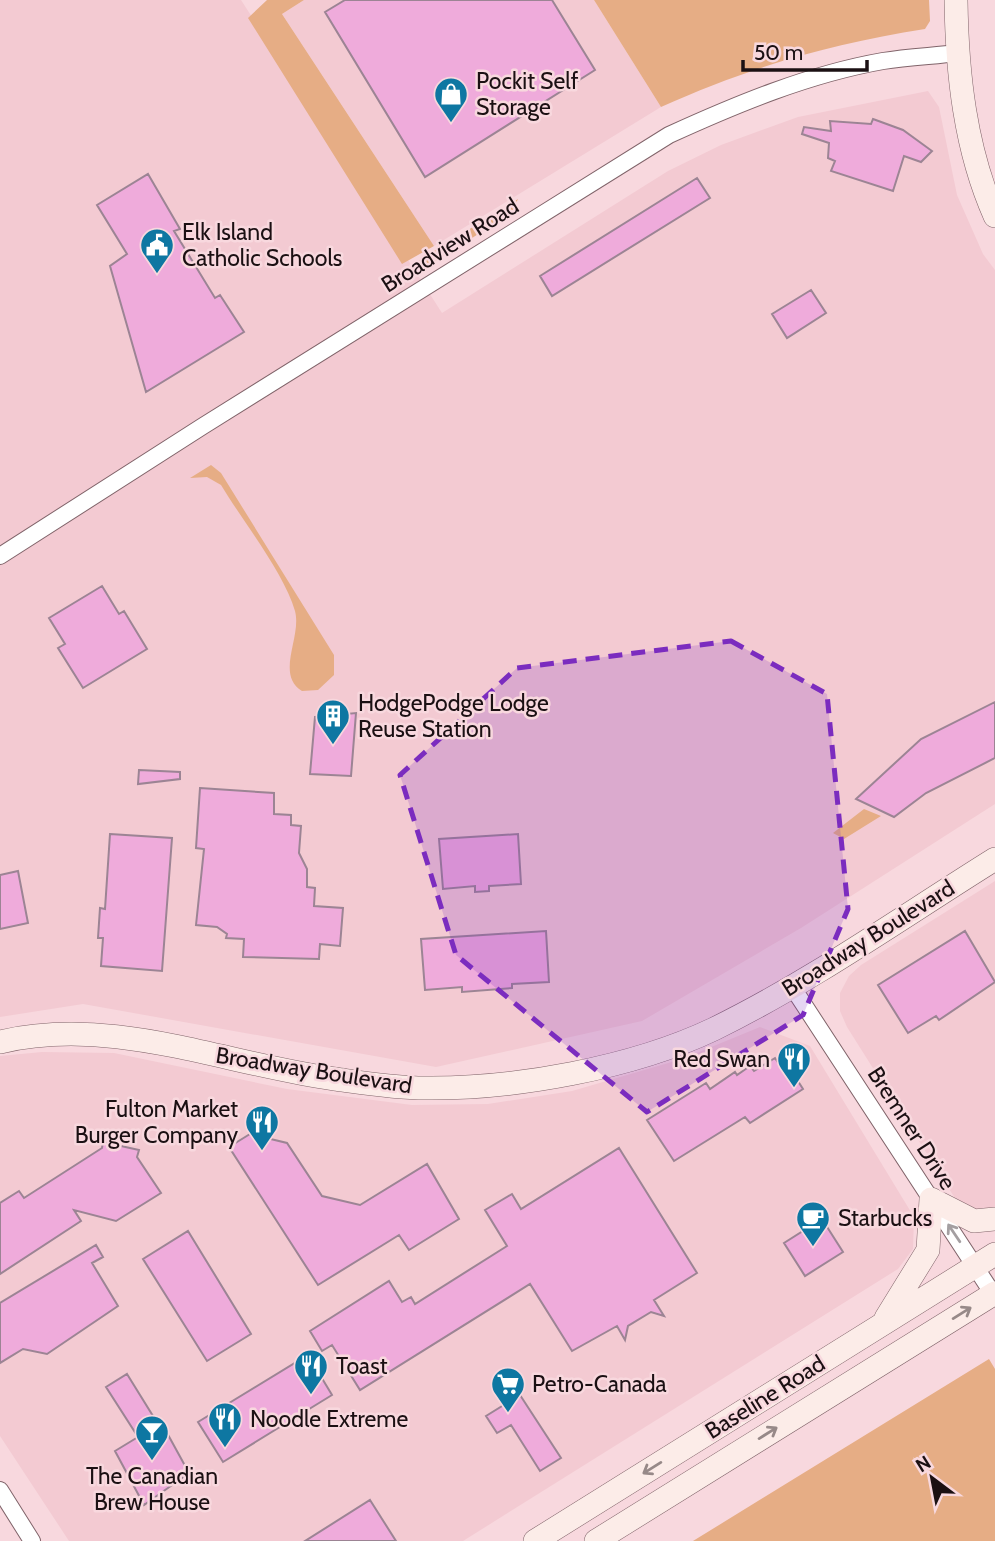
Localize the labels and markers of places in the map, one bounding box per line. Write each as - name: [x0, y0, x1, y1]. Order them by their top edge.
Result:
- place label: Pockit Self Storage: [476, 67, 579, 121]
- shop icon: Pockit Self Storage: [432, 75, 470, 124]
- place label: Elk Island Catholic Schools: [182, 218, 342, 272]
- public building icon: Elk Island Catholic Schools: [138, 226, 176, 275]
- place label: HodgePodge Lodge Reuse Station: [358, 689, 549, 743]
- building icon: HodgePodge Lodge Reuse Station: [314, 697, 352, 746]
- restaurant icon: Red Swan: [775, 1040, 813, 1089]
- place label: Red Swan: [673, 1045, 770, 1073]
- place label: Fulton Market Burger Company: [75, 1095, 238, 1149]
- restaurant icon: Fulton Market Burger Company: [243, 1103, 281, 1152]
- cafe icon: Starbucks: [794, 1199, 832, 1248]
- place label: Starbucks: [838, 1204, 932, 1232]
- restaurant icon: Toast: [292, 1347, 330, 1396]
- place label: Toast: [336, 1352, 388, 1380]
- supermarket icon: Petro-Canada: [489, 1365, 527, 1414]
- place label: Petro-Canada: [532, 1370, 667, 1398]
- restaurant icon: Noodle Extreme: [206, 1400, 244, 1449]
- place label: Noodle Extreme: [250, 1405, 409, 1433]
- bar icon: The Canadian Brew House: [133, 1413, 171, 1462]
- place label: The Canadian Brew House: [86, 1462, 218, 1516]

